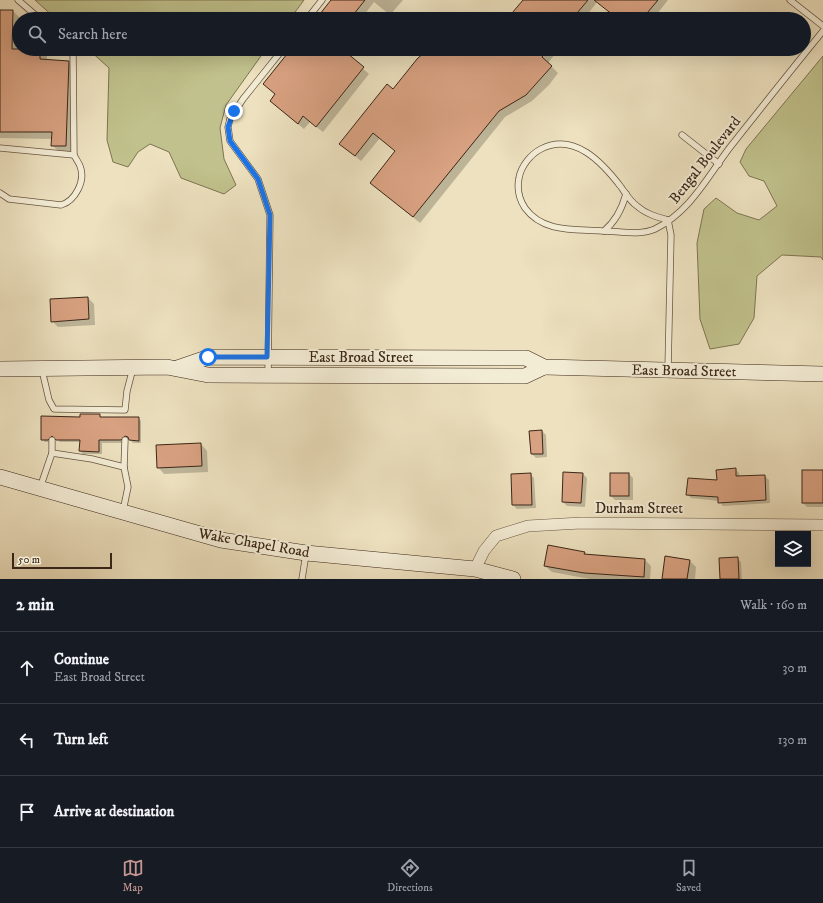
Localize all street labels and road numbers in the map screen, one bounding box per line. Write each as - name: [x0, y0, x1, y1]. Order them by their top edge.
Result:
- street label: Bengal Boulevard: [665, 112, 745, 207]
- street label: East Broad Street: [309, 348, 414, 367]
- street label: East Broad Street: [631, 361, 737, 381]
- street label: Durham Street: [595, 499, 683, 518]
- street label: Wake Chapel Road: [196, 524, 312, 562]

